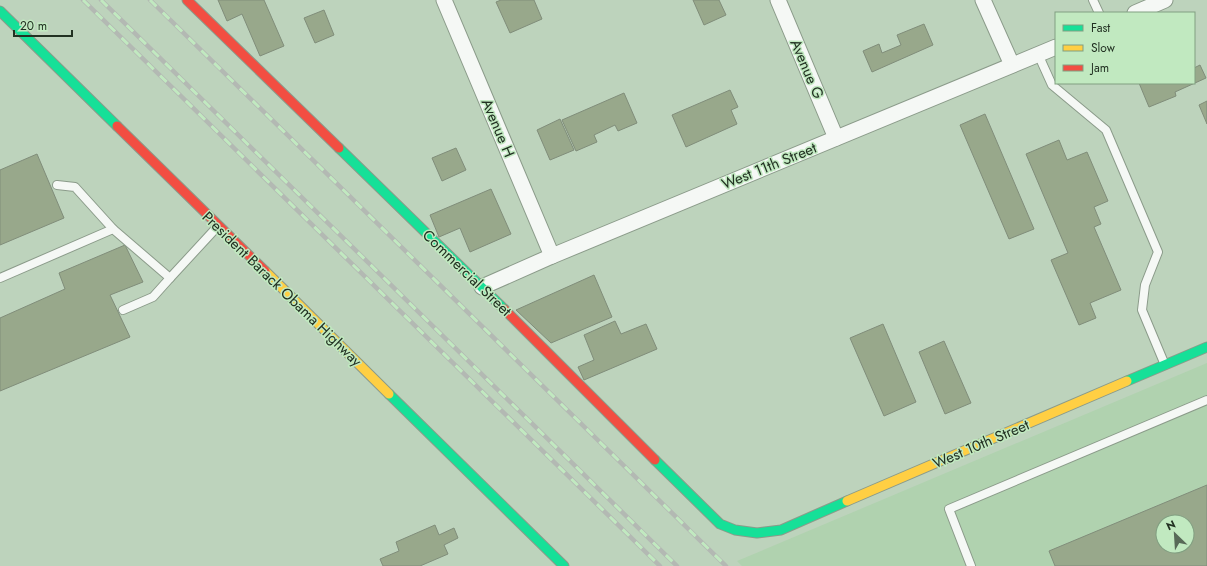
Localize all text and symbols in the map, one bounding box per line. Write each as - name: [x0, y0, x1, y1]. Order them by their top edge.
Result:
- scale bar: [14, 12, 72, 38]
- legend: [1055, 12, 1195, 84]
- text: 20 m: [20, 17, 47, 35]
- text: Fast: [1091, 19, 1110, 37]
- street label: Avenue G: [785, 36, 829, 102]
- text: Slow: [1091, 39, 1116, 57]
- text: Jam: [1089, 59, 1109, 77]
- street label: Avenue H: [476, 95, 520, 161]
- street label: West 11th Street: [718, 137, 820, 195]
- street label: President Barack Obama Highway: [197, 206, 367, 372]
- street label: Commercial Street: [417, 225, 517, 322]
- street label: West 10th Street: [929, 414, 1033, 474]
- north arrow: [1155, 514, 1195, 554]
- text: N: [1163, 516, 1178, 534]

